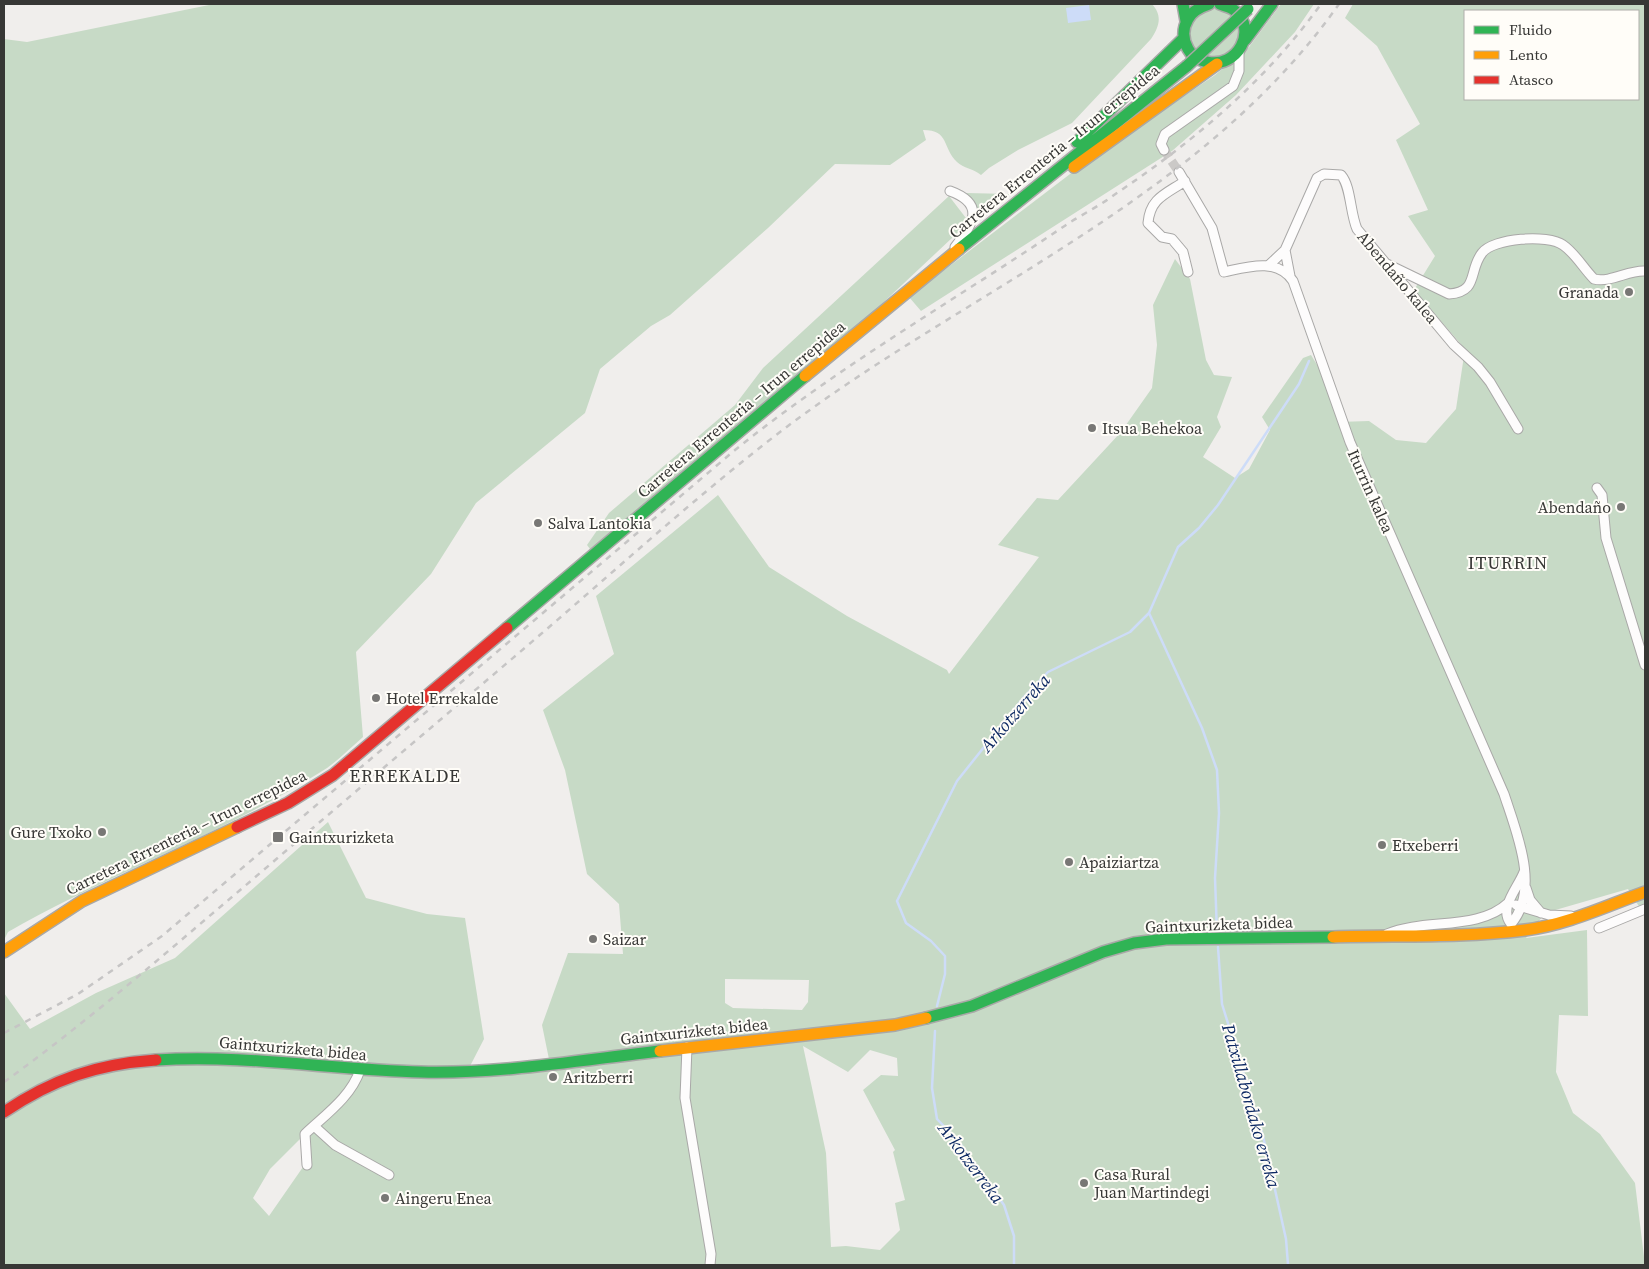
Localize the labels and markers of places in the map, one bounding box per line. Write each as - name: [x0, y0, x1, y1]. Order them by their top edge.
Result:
- place label: Granada: [1559, 281, 1620, 303]
- marker: Granada: [1623, 286, 1635, 298]
- place label: Itsua Behekoa: [1102, 417, 1203, 439]
- marker: Itsua Behekoa: [1086, 422, 1098, 434]
- place label: Abendaño: [1538, 496, 1611, 518]
- marker: Abendaño: [1615, 501, 1627, 513]
- place label: Salva Lantokia: [548, 512, 652, 534]
- marker: Salva Lantokia: [532, 517, 544, 529]
- place label: Hotel Errekalde: [386, 687, 499, 709]
- marker: Hotel Errekalde: [370, 692, 382, 704]
- place label: Gure Txoko: [10, 821, 92, 843]
- marker: Gure Txoko: [96, 826, 108, 838]
- place label: Gaintxurizketa: [289, 826, 395, 848]
- marker: Gaintxurizketa: [271, 830, 285, 844]
- place label: Etxeberri: [1392, 834, 1459, 856]
- marker: Etxeberri: [1376, 839, 1388, 851]
- place label: Apaiziartza: [1079, 851, 1160, 873]
- marker: Apaiziartza: [1063, 856, 1075, 868]
- place label: Saizar: [603, 928, 646, 950]
- marker: Saizar: [587, 933, 599, 945]
- place label: Aritzberri: [563, 1066, 634, 1088]
- marker: Aritzberri: [547, 1071, 559, 1083]
- place label: Casa Rural Juan Martindegi: [1093, 1163, 1210, 1203]
- marker: Casa Rural Juan Martindegi: [1078, 1177, 1090, 1189]
- place label: Aingeru Enea: [395, 1187, 493, 1209]
- marker: Aingeru Enea: [379, 1192, 391, 1204]

